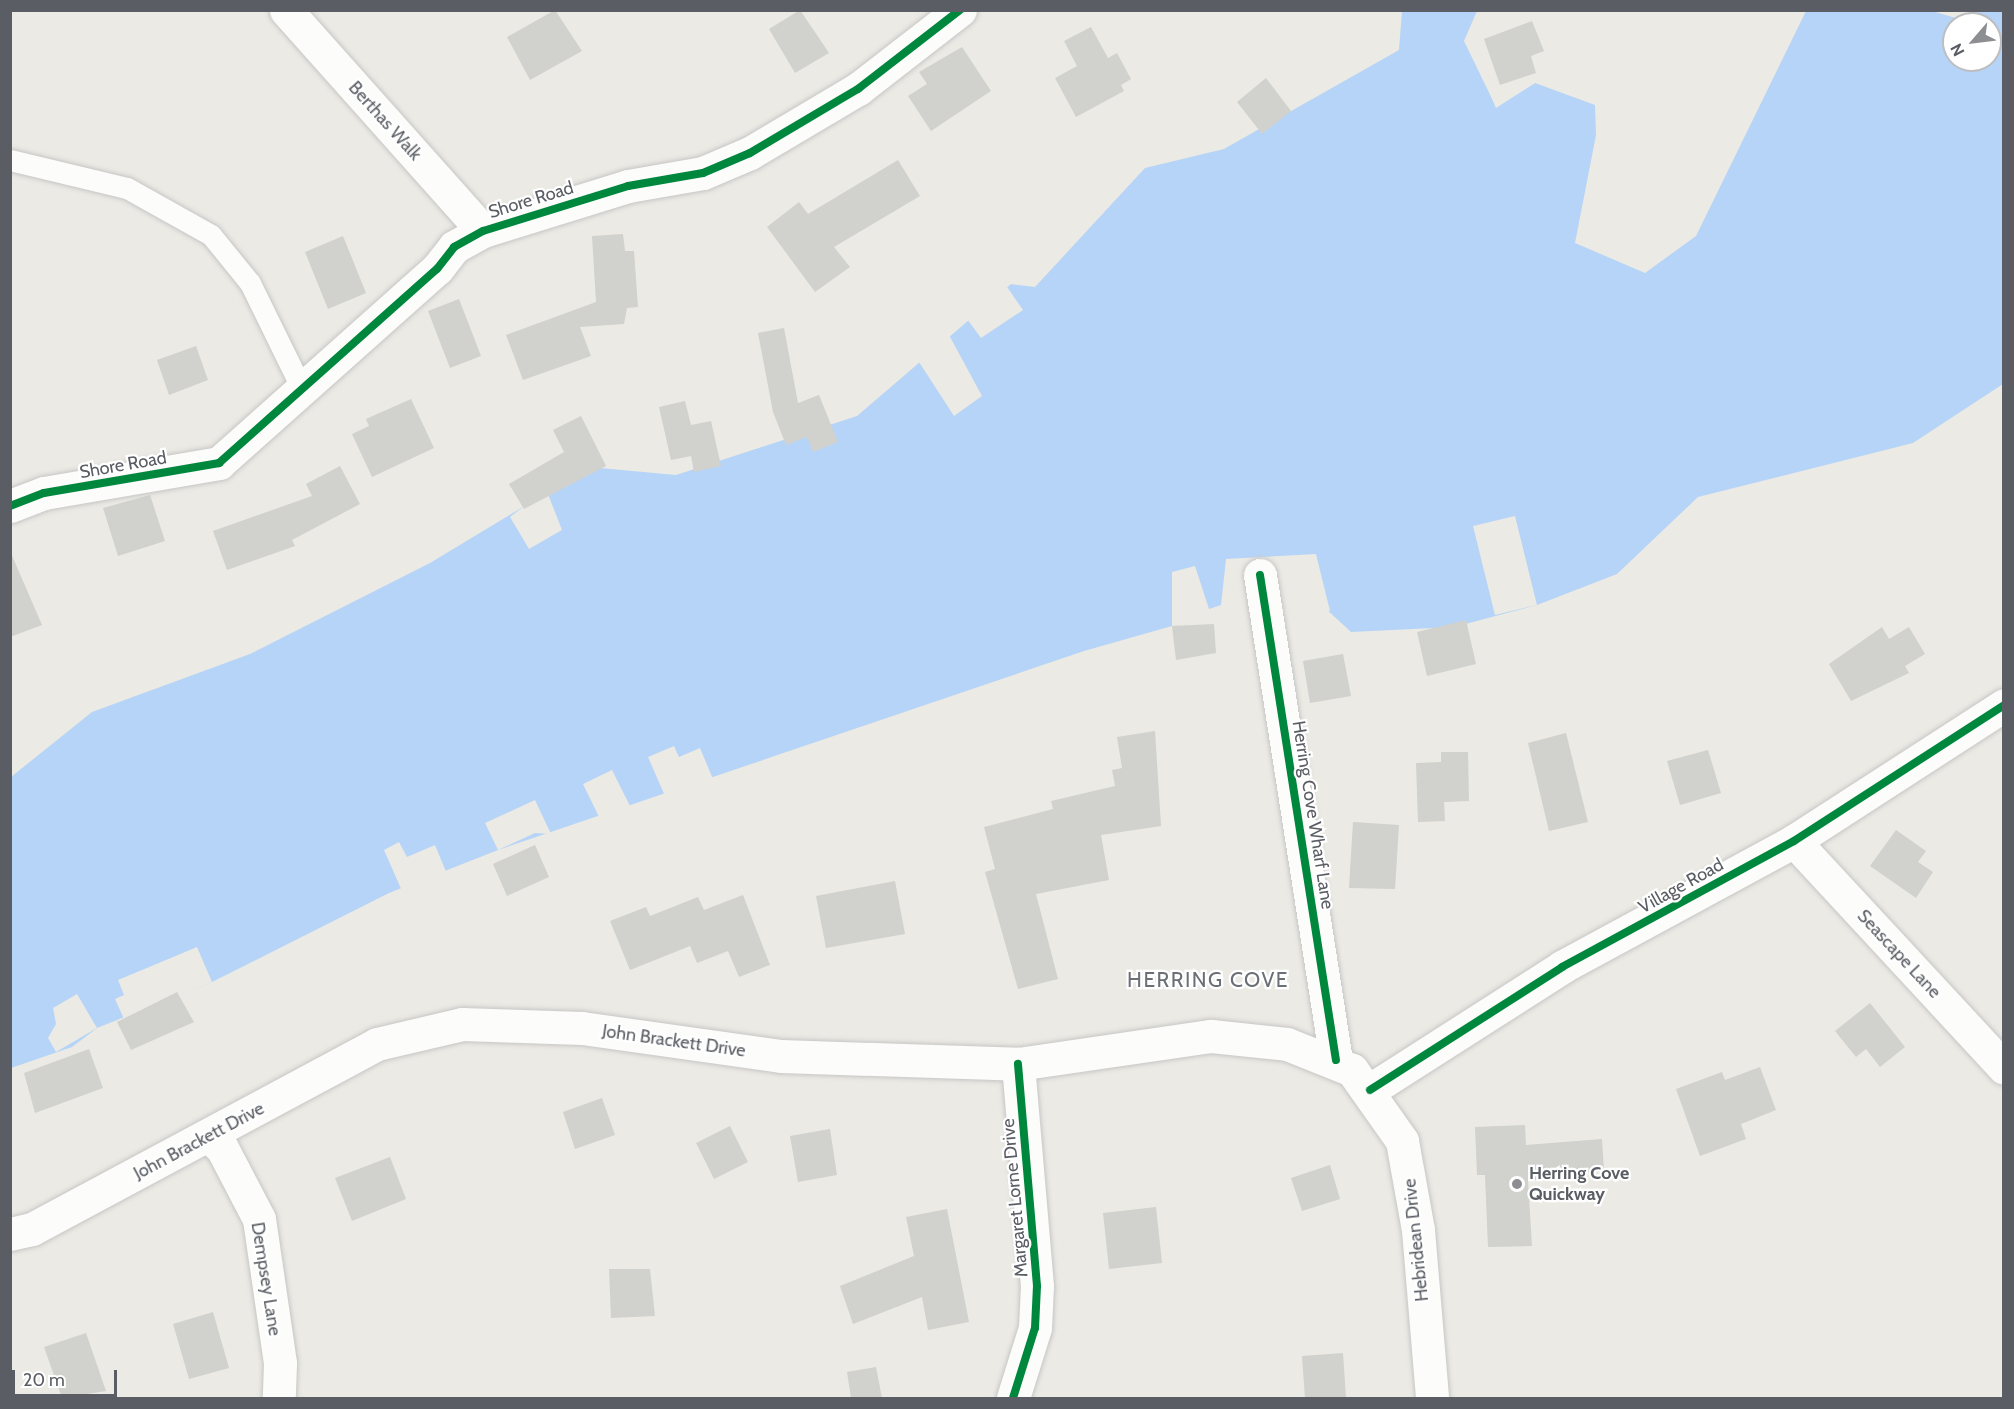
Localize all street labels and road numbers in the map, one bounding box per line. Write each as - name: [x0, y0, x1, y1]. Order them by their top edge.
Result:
- street label: Berthas Walk: [344, 77, 426, 165]
- street label: Shore Road: [486, 177, 576, 223]
- street label: Shore Road: [78, 447, 168, 483]
- street label: Herring Cove Wharf Lane: [1287, 719, 1339, 911]
- street label: Village Road: [1635, 854, 1727, 918]
- street label: Seascape Lane: [1853, 905, 1945, 1003]
- street label: John Brackett Drive: [601, 1020, 747, 1062]
- street label: John Brackett Drive: [130, 1098, 268, 1184]
- street label: Margaret Lorne Drive: [997, 1118, 1033, 1278]
- street label: Hebridean Drive: [1399, 1177, 1433, 1303]
- street label: Dempsey Lane: [246, 1221, 286, 1337]

